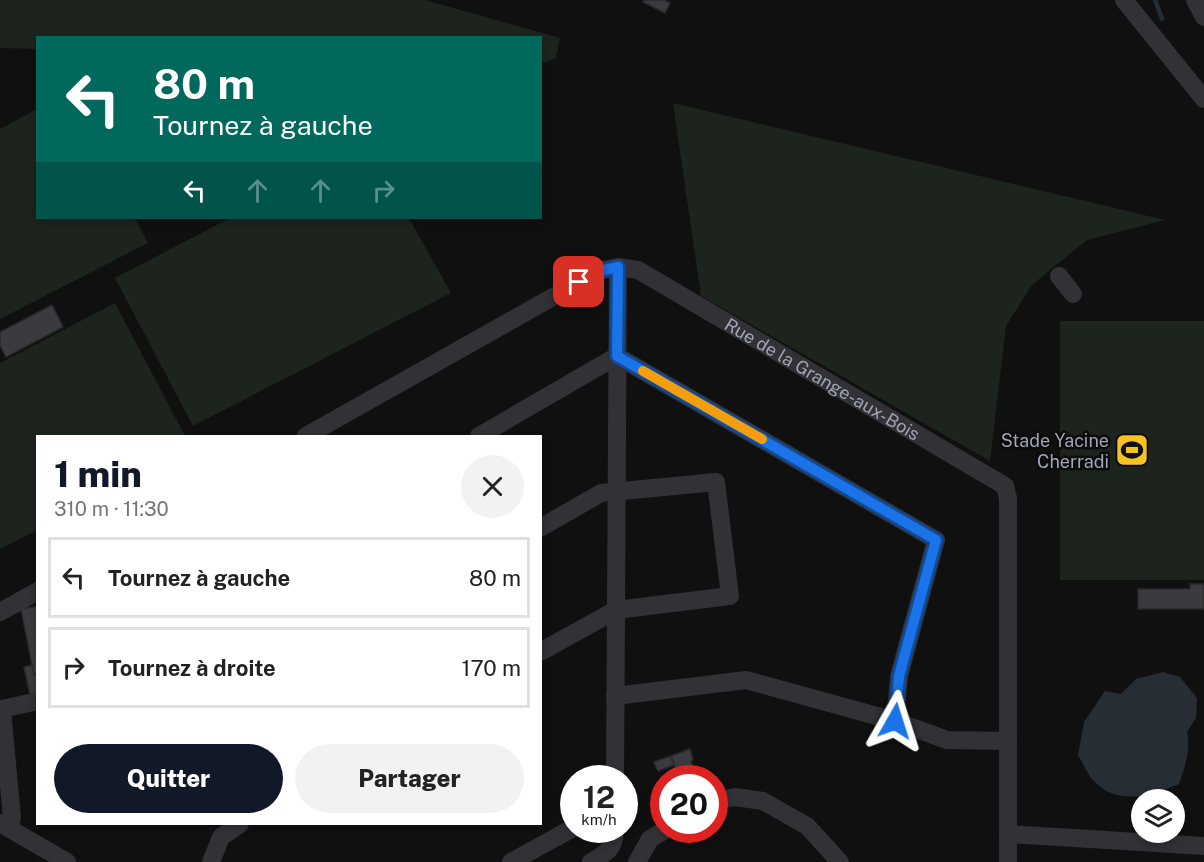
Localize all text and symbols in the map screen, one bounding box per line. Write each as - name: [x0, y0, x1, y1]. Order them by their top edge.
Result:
- text: 80 m: [153, 59, 255, 108]
- icon: left: [54, 60, 132, 138]
- text: Tournez à gauche: [153, 109, 373, 141]
- icon: left: [178, 174, 211, 207]
- icon: ahead: [241, 174, 274, 207]
- icon: ahead: [304, 174, 337, 207]
- icon: right: [367, 174, 400, 207]
- pin: [553, 256, 604, 307]
- icon: arrive: [562, 265, 595, 298]
- street label: Rue de la Grange-aux-Bois: [721, 313, 924, 444]
- place label: Stade Yacine Cherradi: [1001, 430, 1109, 472]
- sports icon: Stade Yacine Cherradi: [1114, 432, 1150, 468]
- text: 1 min: [54, 453, 142, 495]
- button: close: [461, 455, 524, 518]
- text: 310 m · 11:30: [54, 497, 169, 521]
- icon: left: [57, 561, 90, 594]
- text: Tournez à gauche: [108, 565, 290, 591]
- text: 80 m: [469, 565, 521, 591]
- icon: right: [57, 651, 90, 684]
- text: Tournez à droite: [108, 655, 276, 681]
- text: 170 m: [461, 655, 521, 681]
- position arrow: [863, 689, 927, 753]
- button: Quitter: [54, 744, 283, 813]
- button: Partager: [295, 744, 524, 813]
- speed limit sign: 20: [650, 765, 728, 843]
- text: 12: [583, 779, 615, 815]
- map controls: [1131, 789, 1185, 843]
- button: layers: [1131, 789, 1185, 843]
- text: km/h: [581, 811, 617, 828]

